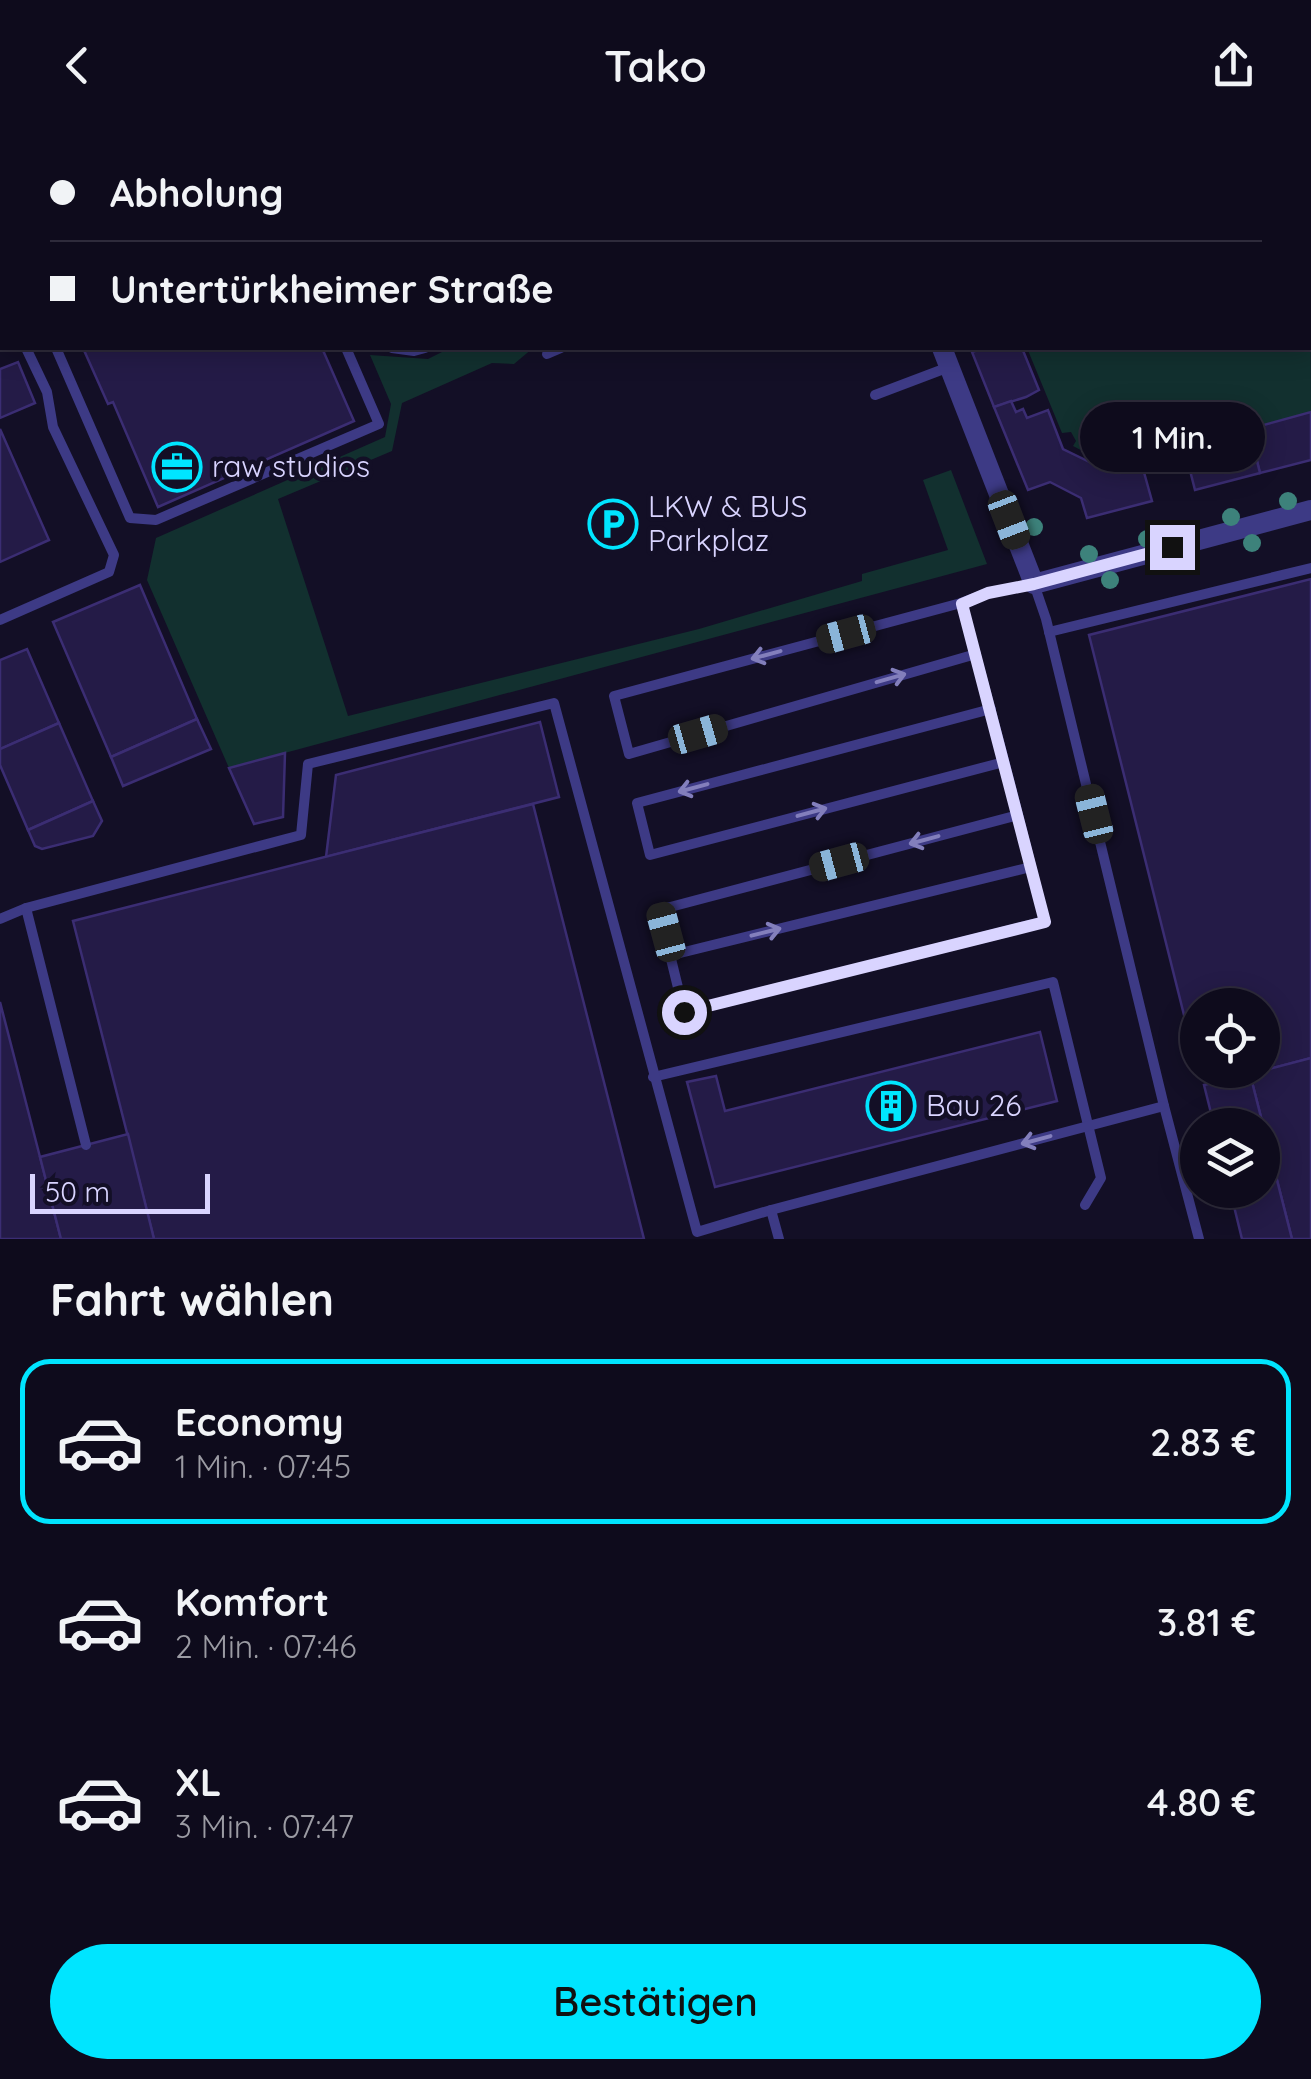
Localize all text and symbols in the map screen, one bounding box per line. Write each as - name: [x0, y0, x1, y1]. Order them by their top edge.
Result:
- text: Tako: [604, 37, 707, 93]
- icon: back: [50, 38, 105, 93]
- icon: share: [1206, 38, 1261, 93]
- text: Abholung: [110, 169, 283, 217]
- text: Untertürkheimer Straße: [110, 265, 554, 313]
- callout: 1 Min.: [1080, 402, 1264, 472]
- text: 1 Min.: [1132, 417, 1213, 457]
- office icon: raw studios: [151, 441, 203, 493]
- place label: raw studios: [212, 447, 370, 485]
- place label: LKW & BUS Parkplaz: [648, 487, 807, 559]
- car: [984, 487, 1034, 553]
- parking icon: LKW & BUS Parkplaz: [587, 498, 639, 550]
- route end: [1150, 525, 1195, 570]
- car: [813, 612, 879, 656]
- one-way arrow: [751, 647, 782, 666]
- one-way arrow: [875, 668, 906, 687]
- car: [665, 711, 731, 757]
- one-way arrow: [678, 780, 709, 799]
- car: [1072, 781, 1116, 847]
- one-way arrow: [795, 802, 827, 820]
- one-way arrow: [909, 832, 940, 851]
- car: [806, 840, 872, 884]
- car: [644, 899, 688, 965]
- one-way arrow: [749, 922, 781, 940]
- map controls: [1180, 988, 1280, 1208]
- button: locate: [1180, 988, 1280, 1088]
- route start: [662, 990, 707, 1035]
- building icon: Bau 26: [865, 1080, 917, 1132]
- place label: Bau 26: [926, 1086, 1021, 1124]
- button: layers: [1180, 1108, 1280, 1208]
- one-way arrow: [1021, 1131, 1052, 1150]
- scale bar: [30, 1169, 210, 1214]
- text: 50 m: [45, 1174, 110, 1209]
- text: Fahrt wählen: [50, 1271, 334, 1327]
- icon: car: [55, 1397, 145, 1487]
- text: Economy: [175, 1398, 344, 1446]
- text: 2.83 €: [1150, 1418, 1256, 1466]
- text: 1 Min. · 07:45: [175, 1446, 351, 1486]
- icon: car: [55, 1577, 145, 1667]
- text: Komfort: [175, 1578, 329, 1626]
- text: 3.81 €: [1157, 1598, 1256, 1646]
- text: 2 Min. · 07:46: [175, 1626, 357, 1666]
- icon: car: [55, 1757, 145, 1847]
- text: XL: [175, 1758, 221, 1806]
- text: 4.80 €: [1147, 1778, 1256, 1826]
- text: 3 Min. · 07:47: [175, 1806, 354, 1846]
- button: Bestätigen: [50, 1944, 1261, 2059]

